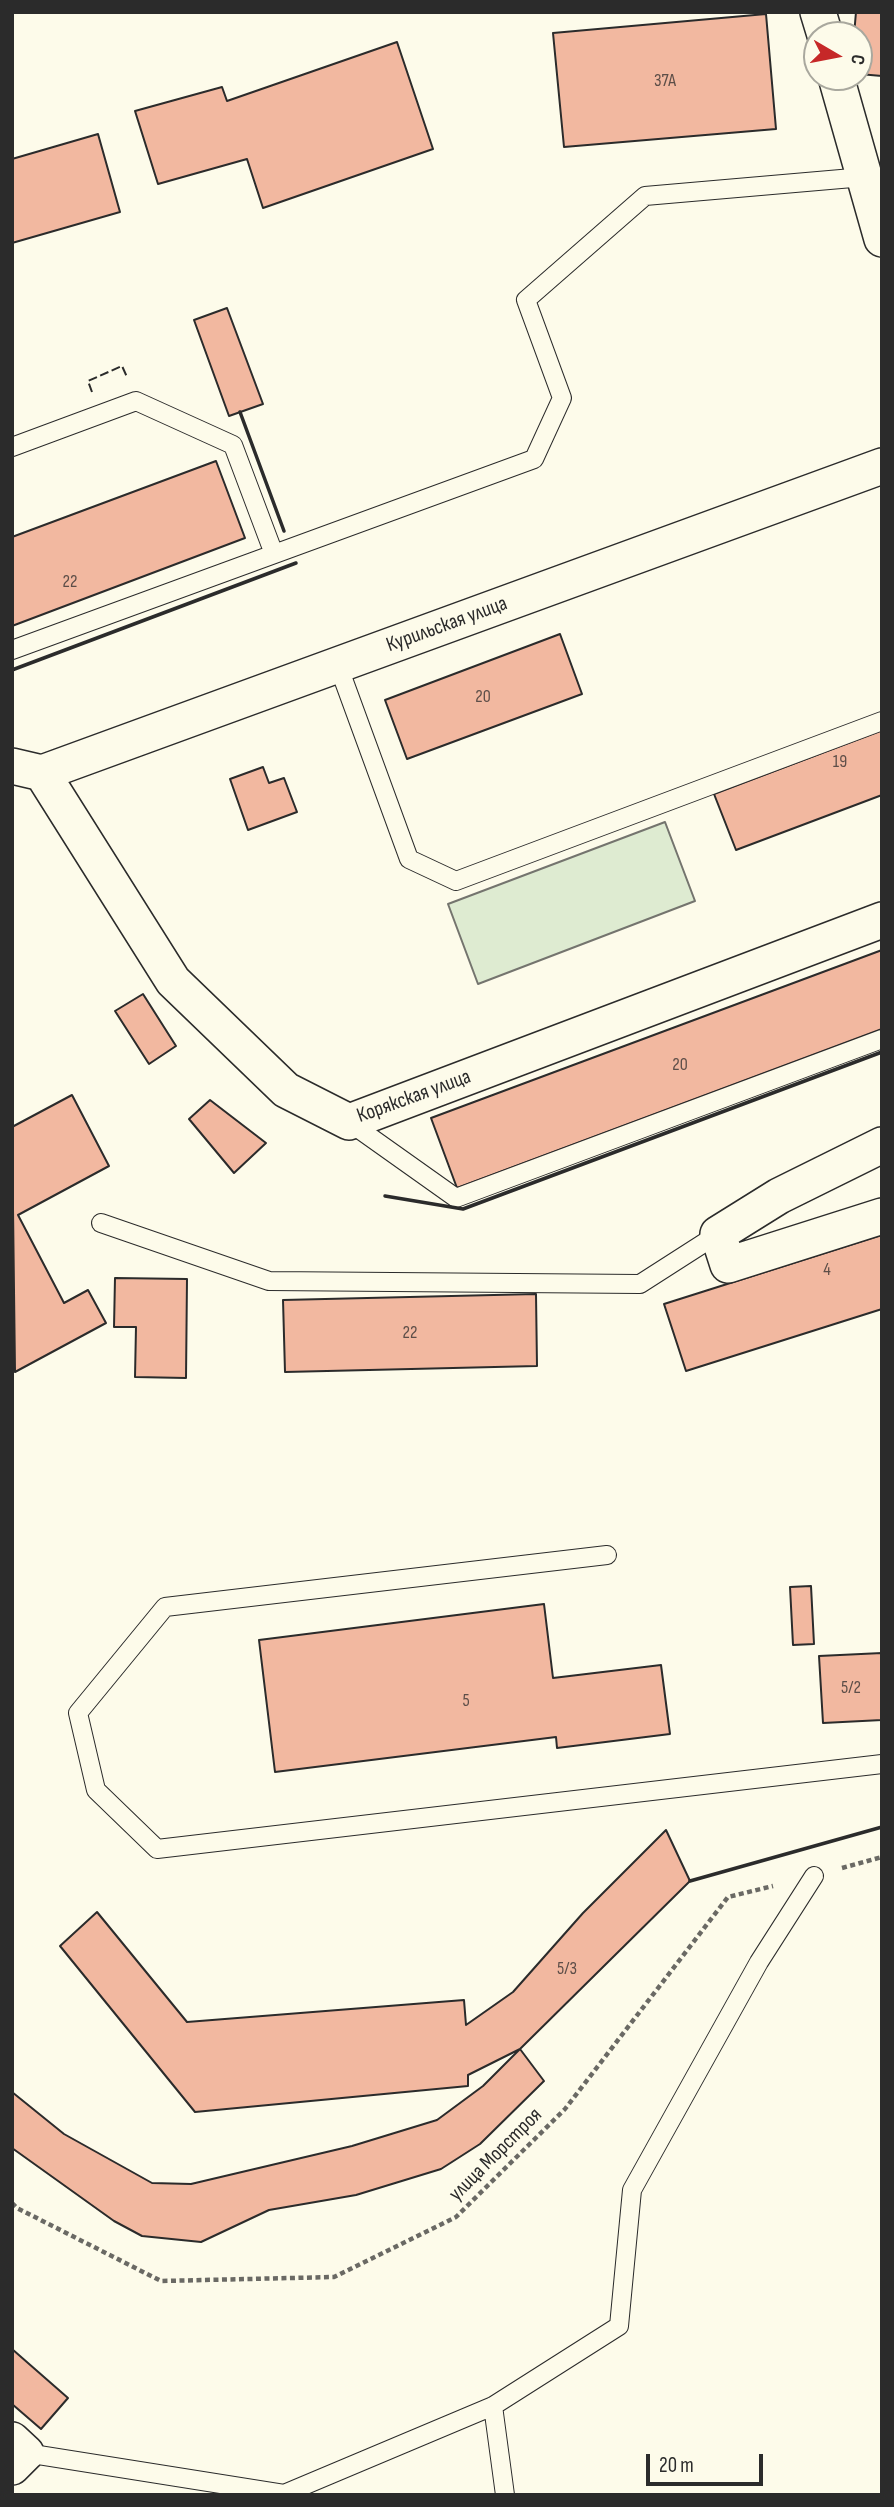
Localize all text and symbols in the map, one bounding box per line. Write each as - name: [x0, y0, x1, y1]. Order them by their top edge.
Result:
- north arrow: [803, 21, 873, 91]
- text: С: [845, 53, 869, 66]
- house number: 37А: [654, 70, 676, 92]
- house number: 22: [63, 571, 77, 593]
- street label: Курильская улица: [383, 591, 511, 659]
- house number: 20: [475, 686, 491, 708]
- house number: 19: [833, 751, 847, 773]
- house number: 20: [672, 1054, 688, 1076]
- street label: Корякская улица: [354, 1065, 474, 1129]
- house number: 4: [823, 1259, 831, 1281]
- house number: 22: [403, 1322, 417, 1344]
- house number: 5/2: [841, 1677, 861, 1699]
- house number: 5: [462, 1690, 470, 1712]
- house number: 5/3: [557, 1958, 577, 1980]
- street label: улица Морстроя: [444, 2103, 548, 2207]
- scale bar: [649, 2440, 766, 2484]
- text: 20 m: [659, 2453, 694, 2478]

